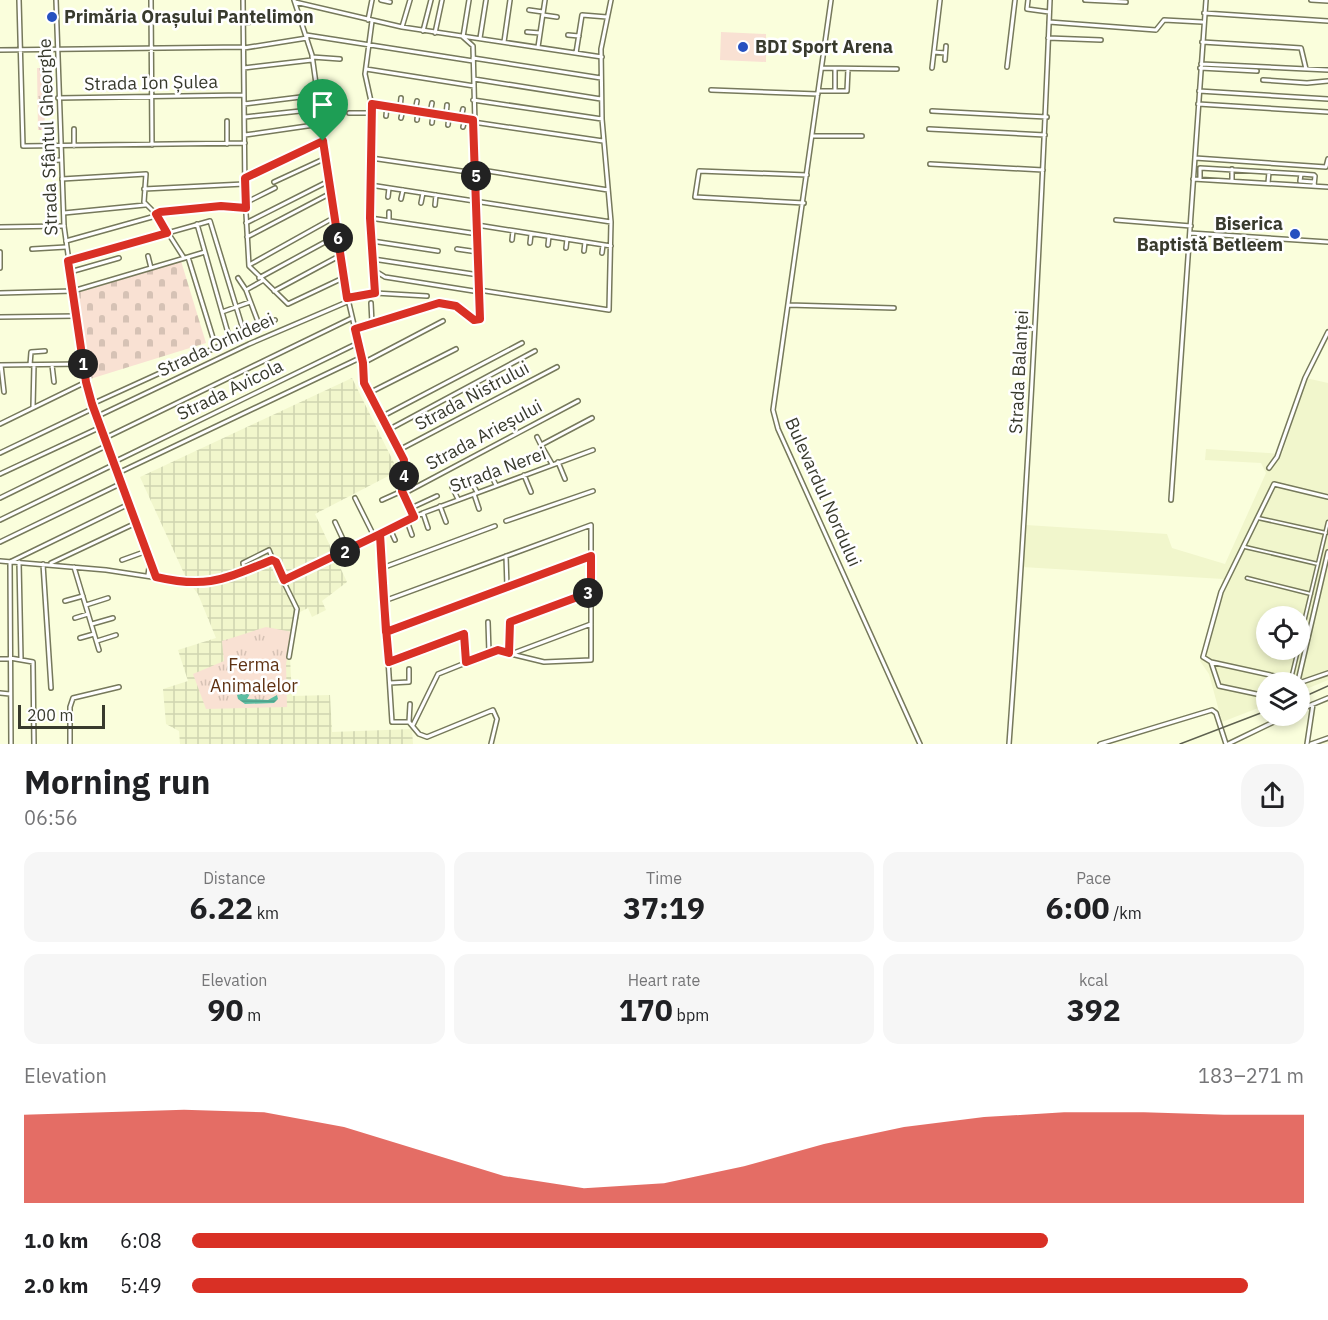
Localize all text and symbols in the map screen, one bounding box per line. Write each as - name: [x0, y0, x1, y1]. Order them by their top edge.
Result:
- place label: Primăria Orașului Pantelimon: [64, 5, 314, 28]
- marker: Primăria Orașului Pantelimon: [45, 10, 59, 24]
- place label: BDI Sport Arena: [755, 35, 893, 58]
- street label: Strada Sfântul Gheorghe: [33, 38, 62, 236]
- marker: BDI Sport Arena: [736, 40, 750, 54]
- street label: Strada Ion Șulea: [84, 70, 219, 95]
- pin: [297, 79, 348, 141]
- icon: arrive: [306, 88, 339, 121]
- pin: 5: [461, 161, 491, 191]
- text: 5: [471, 166, 481, 186]
- place label: Biserica Baptistă Betleem: [1137, 212, 1283, 256]
- pin: 6: [323, 223, 353, 253]
- marker: Biserica Baptistă Betleem: [1288, 227, 1302, 241]
- text: 6: [333, 228, 343, 248]
- street label: Strada Orhideei: [154, 307, 278, 382]
- street label: Strada Balanței: [1004, 309, 1033, 434]
- pin: 1: [68, 349, 98, 379]
- text: 1: [78, 354, 88, 374]
- street label: Strada Avicola: [173, 354, 287, 425]
- street label: Strada Nistrului: [411, 356, 533, 435]
- street label: Strada Arieșului: [422, 394, 546, 475]
- street label: Bulevardul Nordului: [780, 414, 867, 570]
- street label: Strada Nerei: [447, 441, 549, 498]
- pin: 4: [389, 461, 419, 491]
- text: 4: [399, 466, 409, 486]
- pin: 2: [330, 537, 360, 567]
- text: 2: [340, 542, 350, 562]
- pin: 3: [573, 578, 603, 608]
- text: 3: [583, 583, 593, 603]
- map controls: [1256, 606, 1310, 726]
- button: locate: [1256, 606, 1310, 660]
- park label: Ferma Animalelor: [210, 653, 298, 697]
- button: layers: [1256, 672, 1310, 726]
- scale bar: [18, 702, 105, 730]
- text: 200 m: [27, 705, 74, 725]
- text: Morning run: [24, 760, 210, 803]
- button: share: [1241, 764, 1304, 827]
- text: 06:56: [24, 804, 78, 831]
- text: Distance: [203, 868, 266, 888]
- text: Time: [646, 868, 682, 888]
- text: Pace: [1076, 868, 1111, 888]
- text: 6.22: [190, 888, 253, 927]
- text: 37:19: [623, 888, 705, 927]
- text: 6:00: [1046, 888, 1109, 927]
- text: km: [253, 903, 279, 923]
- text: /km: [1109, 903, 1142, 923]
- text: Elevation: [201, 970, 267, 990]
- text: Heart rate: [628, 970, 700, 990]
- text: kcal: [1079, 970, 1108, 990]
- text: 90: [207, 990, 243, 1029]
- text: 170: [619, 990, 673, 1029]
- text: 392: [1067, 990, 1121, 1029]
- text: m: [243, 1005, 261, 1025]
- text: bpm: [673, 1005, 709, 1025]
- text: Elevation: [24, 1062, 107, 1089]
- text: 183–271 m: [1198, 1062, 1304, 1089]
- text: 1.0 km: [24, 1227, 88, 1254]
- text: 6:08: [120, 1227, 162, 1254]
- text: 2.0 km: [24, 1272, 88, 1299]
- text: 5:49: [120, 1272, 162, 1299]

